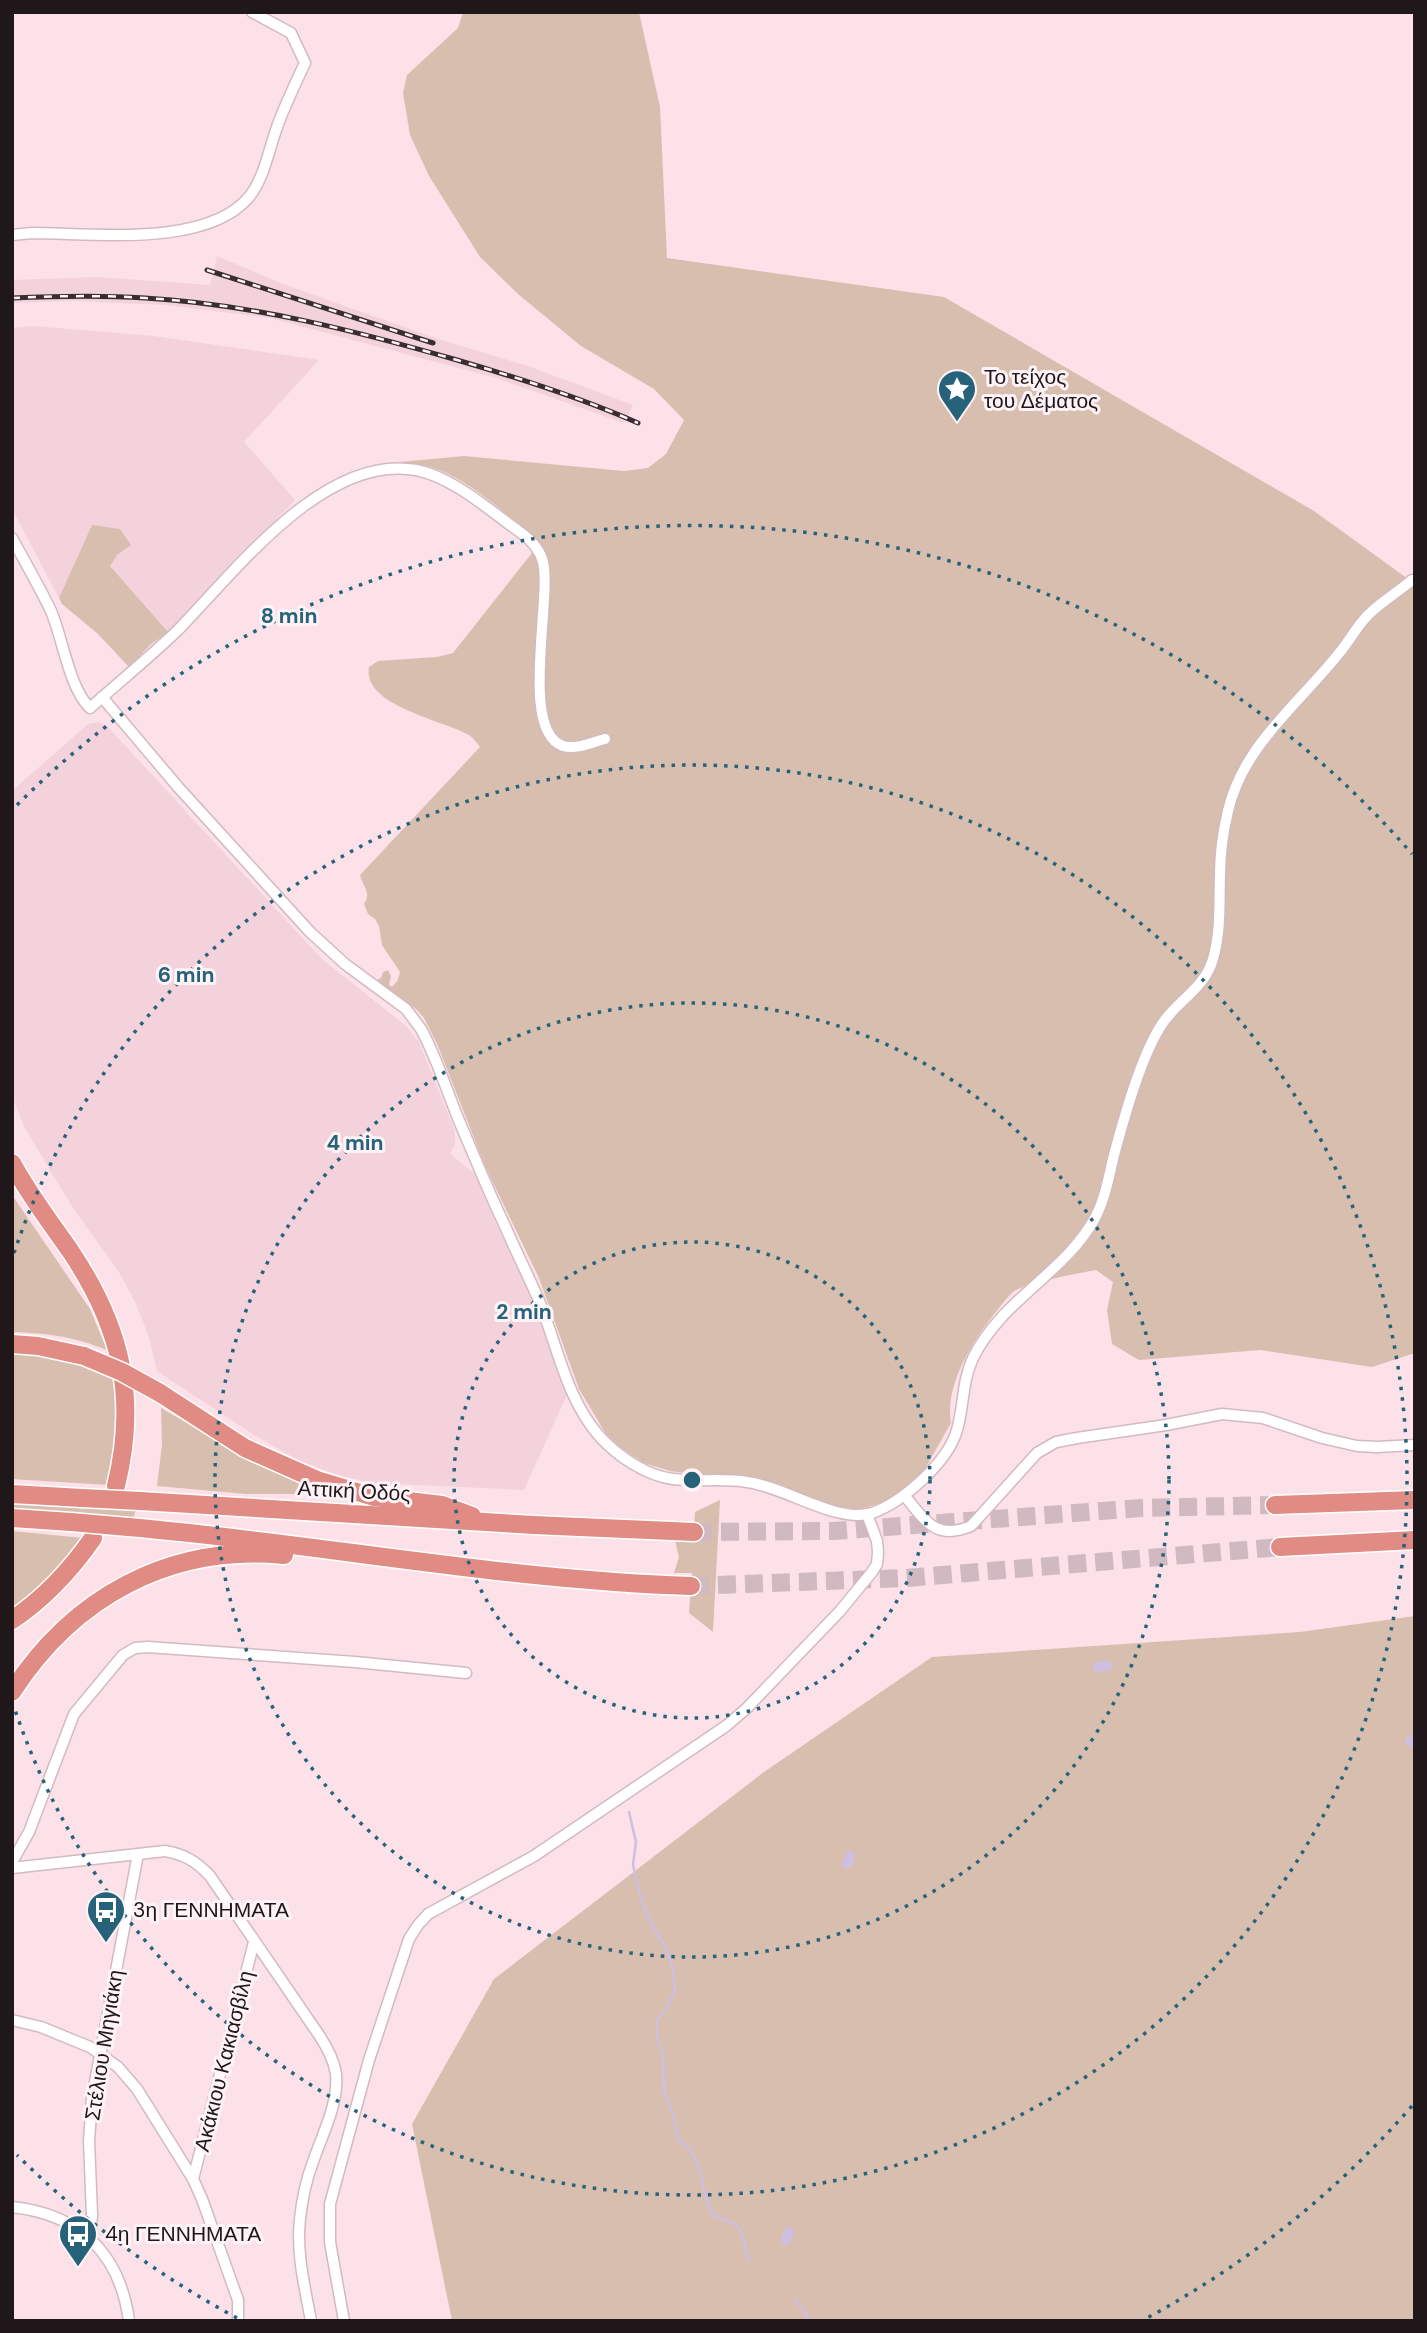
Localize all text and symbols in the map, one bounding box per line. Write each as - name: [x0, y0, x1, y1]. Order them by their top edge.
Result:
- place label: Το τείχος του Δέματος: [984, 363, 1098, 415]
- place icon: Το τείχος του Δέματος: [936, 368, 978, 423]
- text: 8 min: [261, 602, 317, 630]
- text: 6 min: [158, 961, 214, 989]
- text: 4 min: [326, 1129, 384, 1157]
- text: 2 min: [496, 1298, 552, 1326]
- centre of rings: [680, 1468, 704, 1492]
- street label: Αττική Οδός: [297, 1474, 411, 1508]
- bus stop icon: 3η ΓΕΝΝΗΜΑΤΑ: [85, 1889, 127, 1944]
- place label: 3η ΓΕΝΝΗΜΑΤΑ: [133, 1896, 289, 1924]
- street label: Στέλιου Μηγιάκη: [78, 1968, 130, 2122]
- street label: Ακάκιου Κακιασβίλη: [188, 1968, 260, 2154]
- bus stop icon: 4η ΓΕΝΝΗΜΑΤΑ: [57, 2213, 99, 2268]
- place label: 4η ΓΕΝΝΗΜΑΤΑ: [105, 2220, 261, 2248]

